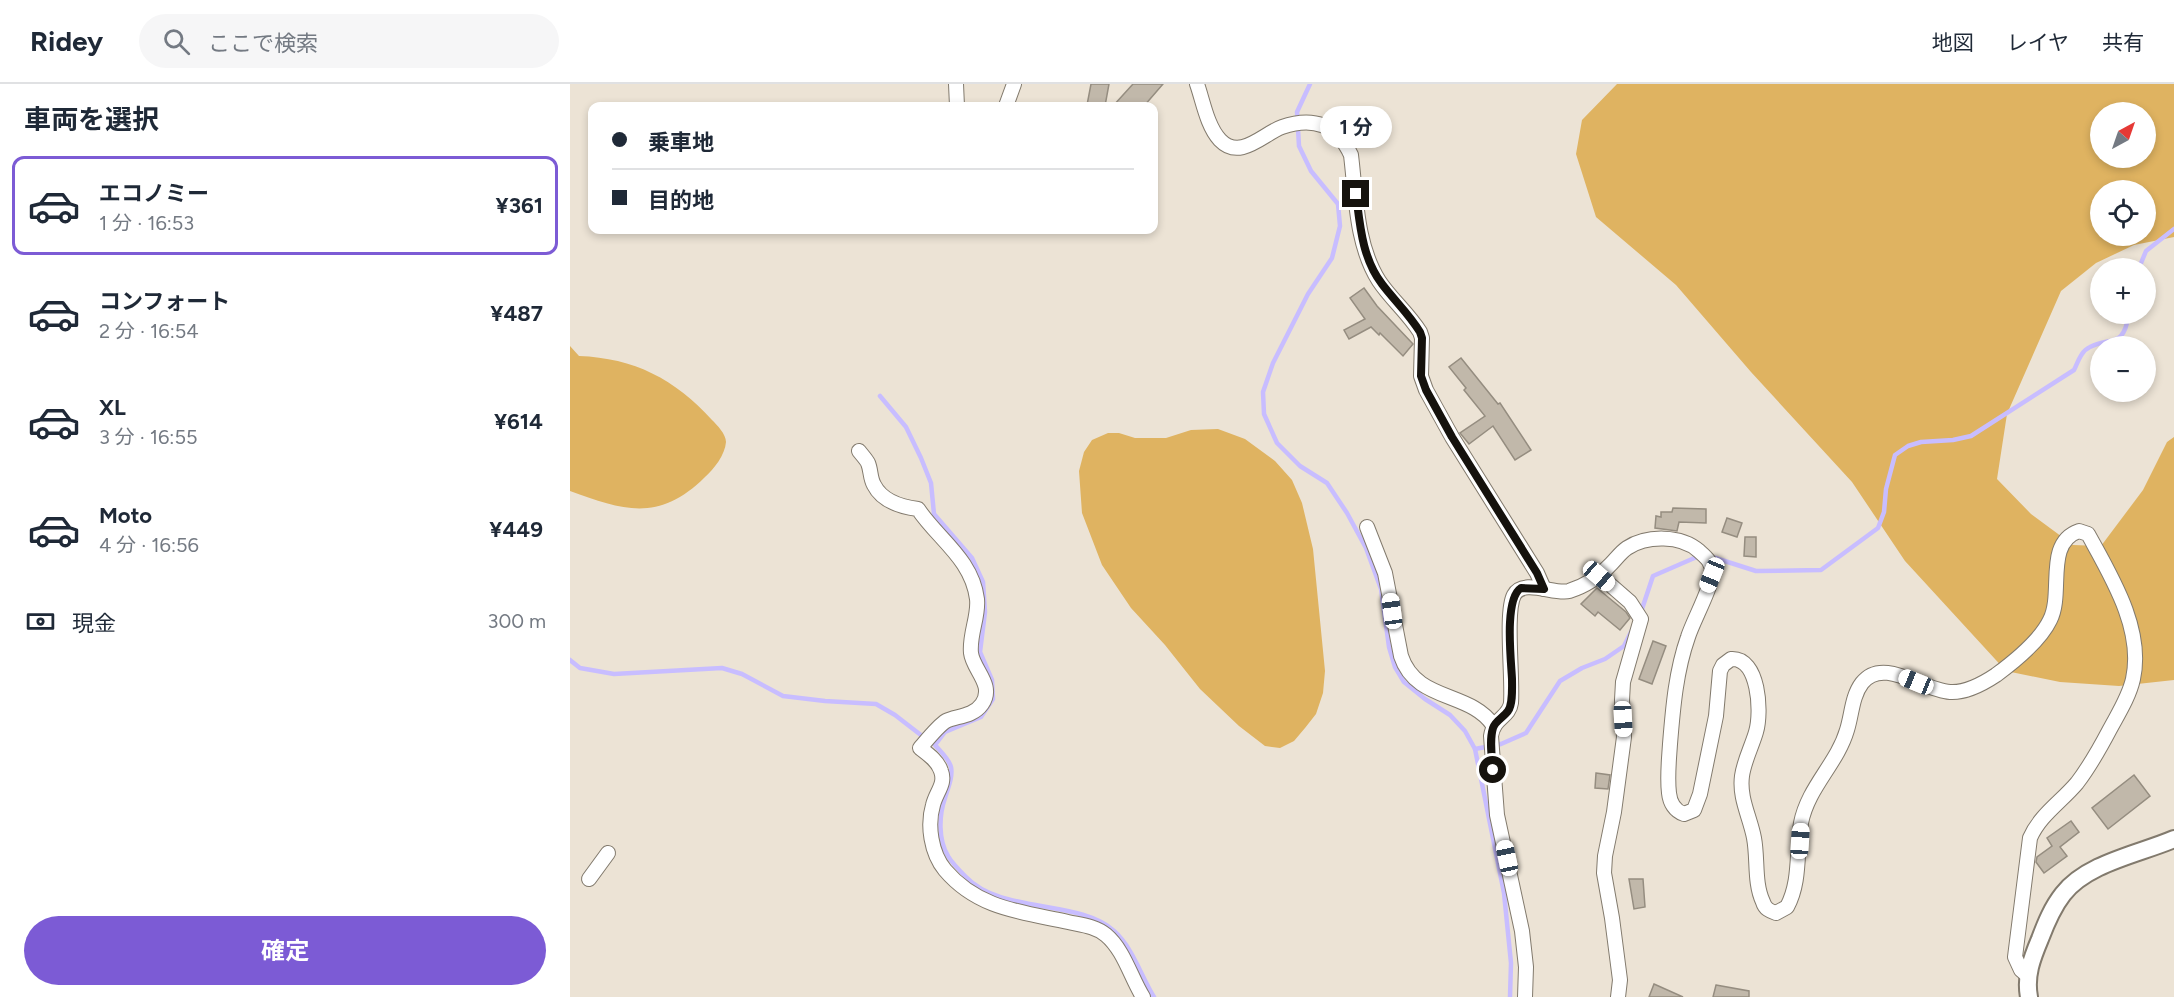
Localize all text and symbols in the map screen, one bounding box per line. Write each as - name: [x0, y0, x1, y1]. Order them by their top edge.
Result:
- search box: [139, 14, 559, 68]
- text: Ridey: [30, 24, 103, 58]
- icon: search: [160, 25, 193, 58]
- text: ここで検索: [208, 30, 318, 57]
- text: 地図: [1932, 30, 1974, 55]
- text: レイヤ: [2007, 30, 2069, 55]
- text: 共有: [2102, 30, 2144, 55]
- north arrow: [2090, 102, 2156, 168]
- map controls: [2090, 102, 2156, 402]
- text: 車両を選択: [24, 103, 159, 136]
- callout: 1 分: [1320, 107, 1392, 149]
- text: 1 分: [1339, 115, 1373, 139]
- text: 乗車地: [648, 129, 714, 156]
- icon: car: [27, 179, 81, 233]
- text: エコノミー: [99, 180, 209, 207]
- route end: [1342, 180, 1369, 207]
- button: locate: [2090, 180, 2156, 246]
- text: 目的地: [648, 187, 714, 214]
- text: ¥361: [496, 192, 543, 219]
- text: 1 分 · 16:53: [99, 211, 194, 235]
- button: +: [2090, 258, 2156, 324]
- icon: car: [27, 287, 81, 341]
- text: コンフォート: [99, 288, 230, 315]
- text: ¥487: [490, 300, 543, 327]
- text: 2 分 · 16:54: [99, 319, 199, 343]
- button: −: [2090, 336, 2156, 402]
- text: XL: [99, 394, 126, 421]
- icon: car: [27, 395, 81, 449]
- text: ¥614: [494, 408, 543, 435]
- text: 3 分 · 16:55: [99, 425, 197, 449]
- text: Moto: [99, 502, 152, 529]
- icon: car: [27, 503, 81, 557]
- text: ¥449: [489, 516, 543, 543]
- text: 4 分 · 16:56: [99, 533, 199, 557]
- car: [1697, 555, 1727, 595]
- car: [1580, 557, 1618, 595]
- car: [1381, 592, 1403, 630]
- icon: cash: [24, 605, 57, 638]
- text: 300 m: [488, 609, 546, 633]
- text: 現金: [72, 610, 116, 637]
- car: [1896, 667, 1936, 697]
- car: [1613, 701, 1633, 737]
- route start: [1479, 756, 1506, 783]
- car: [1790, 822, 1810, 860]
- car: [1494, 839, 1520, 877]
- button: 確定: [24, 916, 546, 985]

